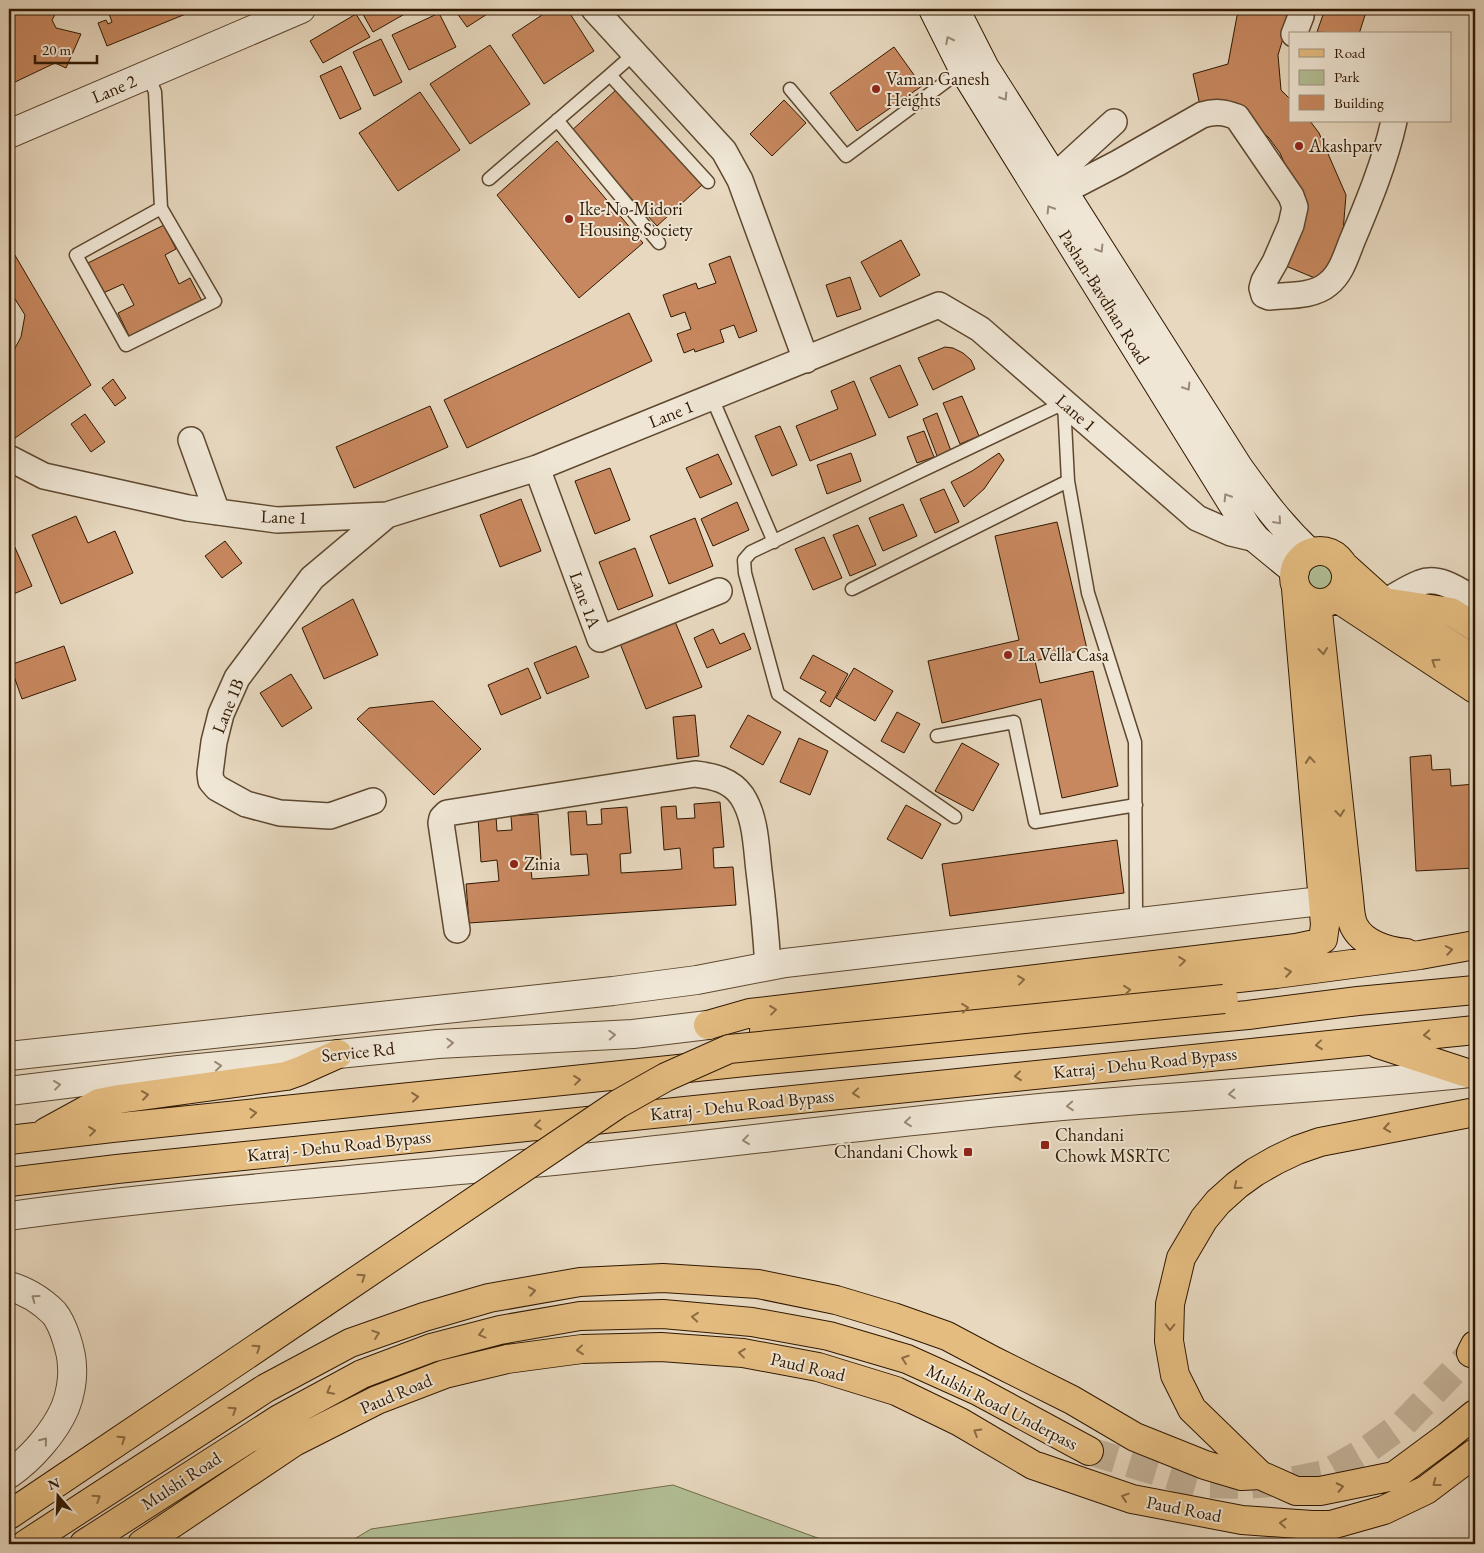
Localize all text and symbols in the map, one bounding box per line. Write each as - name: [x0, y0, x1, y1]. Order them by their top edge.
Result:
- scale bar: [35, 32, 98, 64]
- legend: [1289, 32, 1452, 122]
- one-way arrow: [945, 36, 955, 45]
- text: 20 m: [42, 40, 71, 59]
- text: Road: [1334, 43, 1366, 62]
- place label: Vaman Ganesh Heights: [886, 67, 990, 111]
- text: Park: [1334, 67, 1361, 86]
- street label: Lane 2: [88, 69, 140, 108]
- marker: Vaman Ganesh Heights: [870, 83, 882, 95]
- one-way arrow: [998, 92, 1008, 101]
- text: Building: [1334, 93, 1384, 112]
- place label: Akashparv: [1308, 134, 1382, 157]
- marker: Akashparv: [1293, 140, 1305, 152]
- place label: Ike-No-Midori Housing Society: [579, 197, 693, 241]
- one-way arrow: [1047, 206, 1056, 215]
- marker: Ike-No-Midori Housing Society: [563, 213, 575, 225]
- street label: Pashan-Bavdhan Road: [1054, 225, 1155, 369]
- one-way arrow: [1094, 244, 1104, 253]
- one-way arrow: [1181, 381, 1191, 390]
- street label: Lane 1: [1051, 389, 1101, 437]
- street label: Lane 1: [645, 394, 697, 433]
- one-way arrow: [1224, 493, 1234, 502]
- street label: Lane 1: [260, 504, 308, 529]
- one-way arrow: [1272, 516, 1281, 525]
- street label: Lane 1A: [565, 568, 607, 632]
- place label: La Vella Casa: [1018, 643, 1110, 666]
- one-way arrow: [1317, 648, 1328, 656]
- marker: La Vella Casa: [1002, 649, 1014, 661]
- one-way arrow: [1431, 659, 1440, 668]
- street label: Lane 1B: [206, 675, 249, 737]
- one-way arrow: [1305, 756, 1316, 764]
- one-way arrow: [1334, 809, 1345, 817]
- place label: Zinia: [524, 852, 561, 875]
- marker: Zinia: [508, 858, 520, 870]
- one-way arrow: [1445, 945, 1453, 955]
- one-way arrow: [1178, 956, 1186, 967]
- one-way arrow: [1284, 967, 1292, 978]
- one-way arrow: [1016, 976, 1025, 986]
- one-way arrow: [1123, 985, 1131, 996]
- one-way arrow: [961, 1003, 969, 1014]
- one-way arrow: [769, 1005, 777, 1016]
- one-way arrow: [608, 1029, 616, 1040]
- one-way arrow: [1422, 1029, 1430, 1040]
- street label: Service Rd: [320, 1036, 396, 1067]
- one-way arrow: [446, 1038, 454, 1049]
- one-way arrow: [1315, 1040, 1323, 1051]
- street label: Katraj - Dehu Road Bypass: [1052, 1041, 1238, 1084]
- one-way arrow: [215, 1061, 223, 1072]
- one-way arrow: [1014, 1070, 1022, 1081]
- one-way arrow: [573, 1075, 581, 1086]
- one-way arrow: [53, 1080, 61, 1091]
- street label: Katraj - Dehu Road Bypass: [649, 1083, 835, 1126]
- one-way arrow: [852, 1087, 860, 1098]
- one-way arrow: [1227, 1088, 1235, 1099]
- one-way arrow: [141, 1091, 150, 1101]
- one-way arrow: [411, 1091, 419, 1102]
- one-way arrow: [1065, 1100, 1073, 1111]
- one-way arrow: [250, 1108, 258, 1119]
- one-way arrow: [904, 1116, 912, 1127]
- one-way arrow: [534, 1120, 542, 1131]
- place label: Chandani Chowk MSRTC: [1055, 1123, 1170, 1167]
- one-way arrow: [1382, 1123, 1391, 1133]
- street label: Katraj - Dehu Road Bypass: [246, 1124, 432, 1167]
- one-way arrow: [88, 1126, 96, 1136]
- one-way arrow: [742, 1134, 750, 1145]
- marker: Chandani Chowk MSRTC: [1039, 1139, 1051, 1151]
- place label: Chandani Chowk: [834, 1140, 959, 1163]
- marker: Chandani Chowk: [962, 1146, 974, 1158]
- one-way arrow: [1234, 1180, 1243, 1188]
- one-way arrow: [356, 1274, 366, 1283]
- one-way arrow: [528, 1286, 537, 1296]
- one-way arrow: [31, 1295, 41, 1304]
- one-way arrow: [691, 1312, 699, 1323]
- one-way arrow: [1164, 1323, 1175, 1331]
- one-way arrow: [479, 1329, 487, 1339]
- one-way arrow: [371, 1330, 380, 1340]
- one-way arrow: [575, 1344, 583, 1355]
- one-way arrow: [251, 1345, 260, 1354]
- street label: Paud Road: [768, 1347, 849, 1386]
- one-way arrow: [738, 1348, 746, 1359]
- one-way arrow: [901, 1355, 910, 1365]
- street label: Mulshi Road Underpass: [923, 1358, 1082, 1455]
- street label: Paud Road: [356, 1368, 436, 1419]
- one-way arrow: [327, 1385, 336, 1395]
- one-way arrow: [227, 1406, 236, 1416]
- one-way arrow: [974, 1429, 983, 1439]
- one-way arrow: [116, 1436, 125, 1445]
- one-way arrow: [38, 1437, 47, 1446]
- street label: Mulshi Road: [136, 1446, 226, 1515]
- north arrow: [32, 1470, 82, 1520]
- text: N: [45, 1473, 63, 1494]
- one-way arrow: [1433, 1477, 1442, 1486]
- one-way arrow: [1336, 1482, 1345, 1492]
- street label: Paud Road: [1145, 1490, 1225, 1527]
- one-way arrow: [1122, 1492, 1130, 1502]
- one-way arrow: [91, 1495, 100, 1505]
- one-way arrow: [1279, 1518, 1287, 1529]

